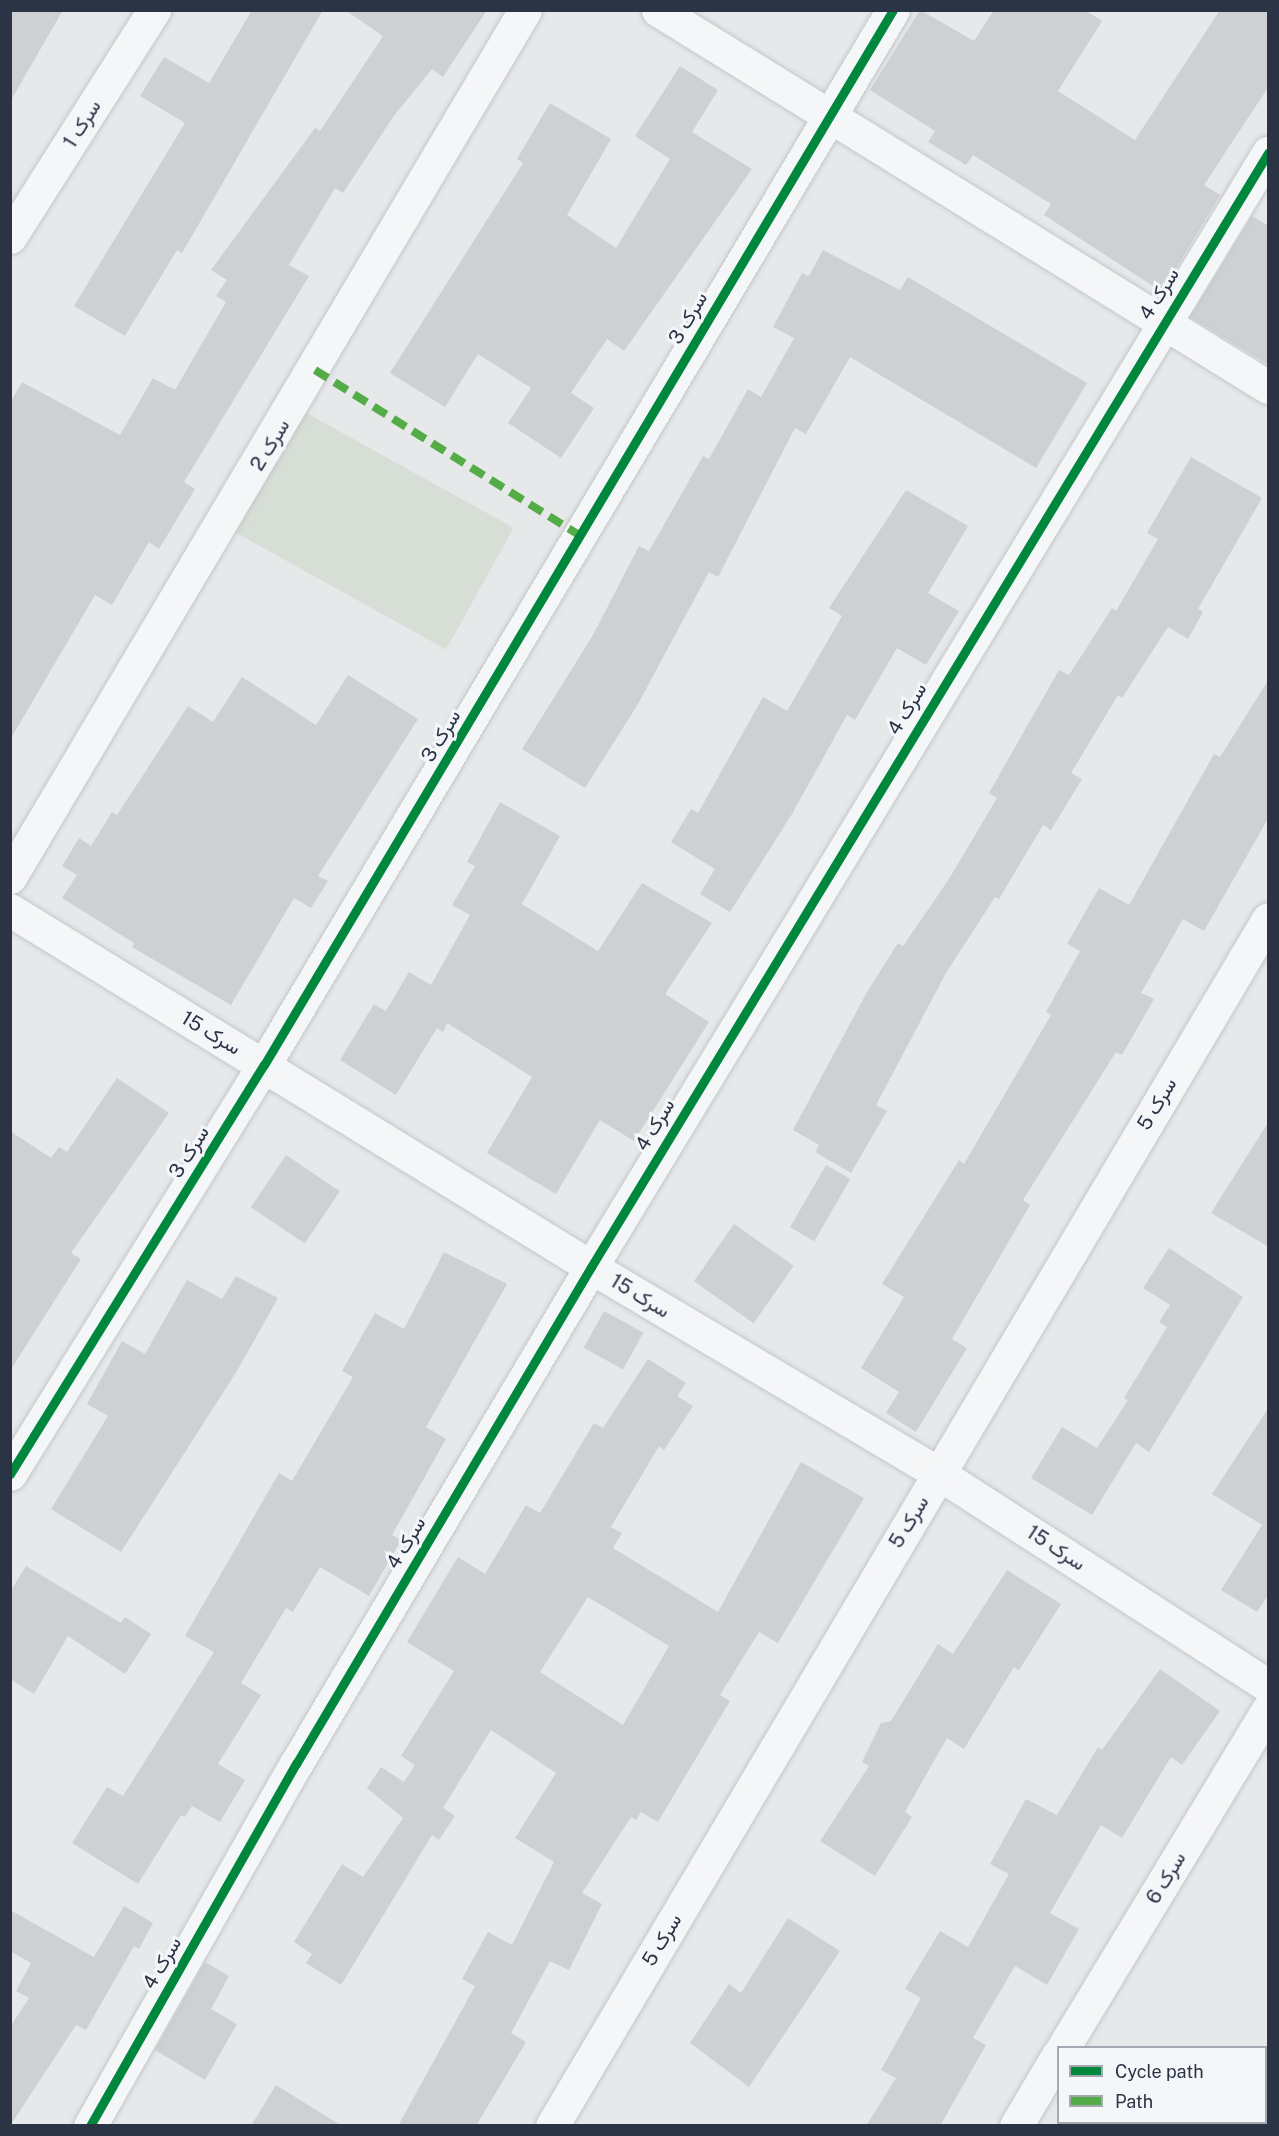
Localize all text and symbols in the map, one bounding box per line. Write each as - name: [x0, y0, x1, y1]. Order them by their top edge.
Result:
- street label: سرک 1: [58, 96, 106, 152]
- street label: سرک 4: [1134, 264, 1184, 324]
- street label: سرک 3: [663, 287, 713, 349]
- street label: سرک 2: [245, 415, 295, 475]
- street label: سرک 4: [882, 679, 932, 739]
- street label: سرک 3: [416, 706, 466, 766]
- street label: سرک 15: [177, 1006, 245, 1060]
- street label: سرک 5: [1132, 1073, 1182, 1135]
- street label: سرک 4: [630, 1095, 680, 1155]
- street label: سرک 3: [164, 1122, 214, 1182]
- street label: سرک 15: [606, 1269, 674, 1323]
- street label: سرک 5: [884, 1491, 934, 1553]
- street label: سرک 4: [381, 1513, 431, 1573]
- street label: سرک 15: [1022, 1520, 1090, 1576]
- street label: سرک 6: [1141, 1848, 1191, 1908]
- street label: سرک 5: [637, 1909, 687, 1971]
- street label: سرک 4: [137, 1932, 187, 1994]
- legend: [1057, 2046, 1267, 2124]
- text: Cycle path: [1115, 2061, 1204, 2082]
- text: Path: [1115, 2091, 1153, 2112]

